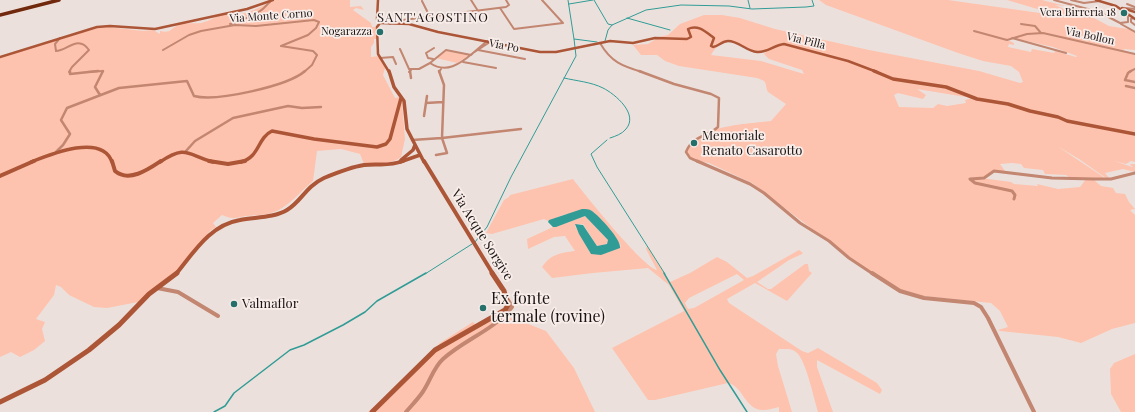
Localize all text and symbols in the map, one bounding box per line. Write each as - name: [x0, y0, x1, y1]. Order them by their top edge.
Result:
- place label: Vera Birreria 18: [1040, 6, 1116, 20]
- street label: Via Monte Corno: [229, 7, 313, 25]
- marker: Vera Birreria 18: [1119, 8, 1129, 18]
- district label: SANT'AGOSTINO: [377, 10, 489, 26]
- street label: Via Bollon: [1064, 24, 1116, 48]
- place label: Nogarazza: [321, 25, 372, 39]
- marker: Nogarazza: [375, 27, 385, 37]
- street label: Via Pilla: [785, 30, 827, 52]
- street label: Via Po: [488, 37, 520, 55]
- place label: Memoriale Renato Casarotto: [702, 128, 802, 159]
- marker: Memoriale Renato Casarotto: [689, 138, 699, 148]
- street label: Via Acque Sorgive: [448, 187, 516, 283]
- place label: Ex fonte termale (rovine): [491, 289, 605, 327]
- place label: Valmaflor: [242, 296, 298, 312]
- marker: Valmaflor: [229, 299, 239, 309]
- marker: Ex fonte termale (rovine): [478, 303, 488, 313]

